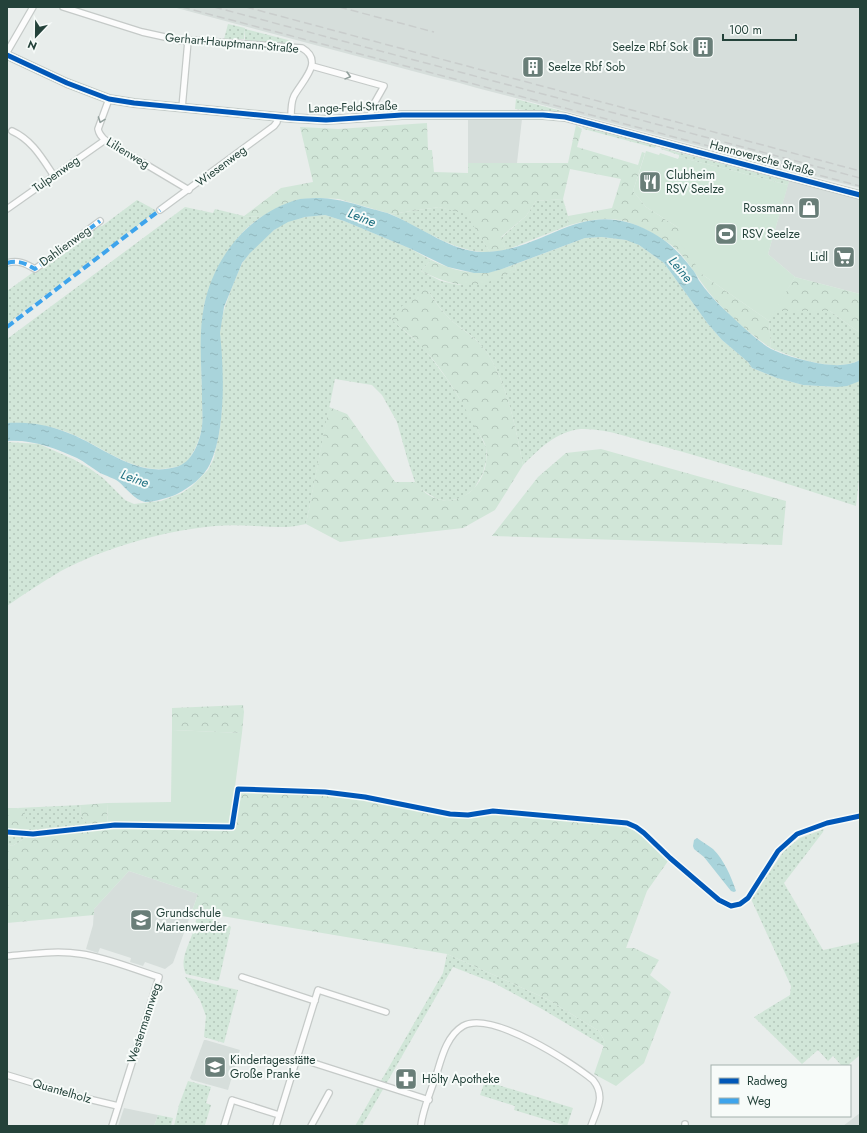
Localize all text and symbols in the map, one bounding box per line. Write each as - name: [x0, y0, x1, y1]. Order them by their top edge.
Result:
- north arrow: [16, 16, 56, 56]
- scale bar: [723, 16, 796, 42]
- text: 100 m: [729, 21, 762, 39]
- street label: Gerhart-Hauptmann-Straße: [164, 28, 300, 58]
- building icon: Seelze Rbf Sok: [690, 34, 716, 60]
- text: N: [25, 36, 39, 54]
- place label: Seelze Rbf Sok: [612, 38, 689, 56]
- building icon: Seelze Rbf Sob: [520, 54, 546, 80]
- place label: Seelze Rbf Sob: [548, 58, 626, 76]
- one-way arrow: [344, 71, 351, 80]
- street label: Lange-Feld-Straße: [308, 96, 398, 118]
- one-way arrow: [98, 117, 106, 124]
- street label: Lilienweg: [103, 133, 153, 173]
- street label: Hannoversche Straße: [708, 135, 816, 181]
- street label: Wiesenweg: [192, 141, 250, 191]
- street label: Tulpenweg: [29, 151, 83, 197]
- place label: Clubheim RSV Seelze: [666, 166, 724, 198]
- restaurant icon: Clubheim RSV Seelze: [637, 169, 663, 195]
- shop icon: Rossmann: [796, 195, 822, 221]
- place label: Rossmann: [743, 199, 794, 217]
- water label: Leine: [345, 203, 379, 232]
- street label: Dahlienweg: [36, 221, 94, 271]
- sports icon: RSV Seelze: [713, 221, 739, 247]
- place label: RSV Seelze: [742, 225, 800, 243]
- supermarket icon: Lidl: [831, 244, 857, 270]
- place label: Lidl: [810, 248, 828, 266]
- water label: Leine: [664, 252, 697, 287]
- water label: Leine: [118, 465, 152, 492]
- place label: Grundschule Marienwerder: [156, 904, 227, 936]
- school or university icon: Grundschule Marienwerder: [128, 907, 154, 933]
- street label: Westermannweg: [122, 980, 166, 1066]
- place label: Kindertagesstätte Große Pranke: [230, 1051, 315, 1083]
- school or university icon: Kindertagesstätte Große Pranke: [202, 1054, 228, 1080]
- legend: [711, 1065, 851, 1117]
- pharmacy icon: Hölty Apotheke: [393, 1066, 419, 1092]
- place label: Hölty Apotheke: [422, 1070, 500, 1088]
- text: Radweg: [747, 1072, 787, 1090]
- street label: Quantelholz: [30, 1074, 94, 1108]
- text: Weg: [747, 1092, 771, 1110]

